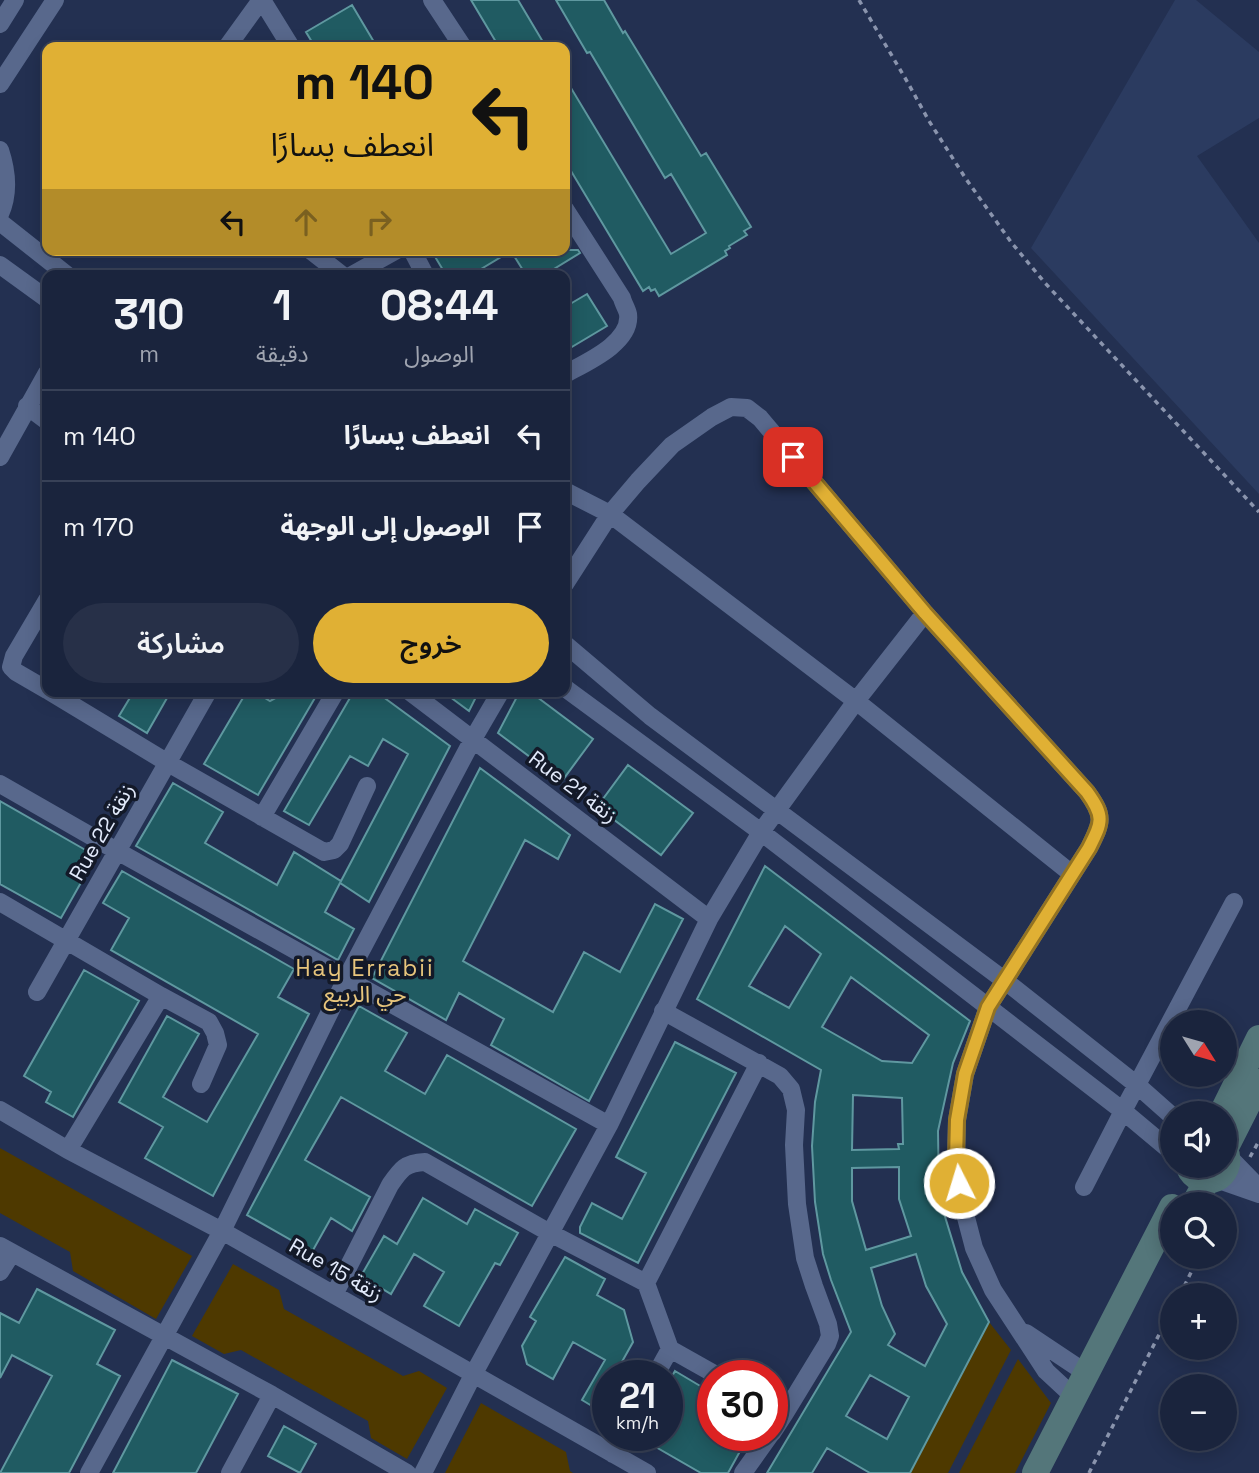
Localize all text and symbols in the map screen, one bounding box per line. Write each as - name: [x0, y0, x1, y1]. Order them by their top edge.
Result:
- text: 140 m: [295, 51, 434, 113]
- icon: left: [458, 70, 549, 161]
- text: انعطف يسارًا: [270, 125, 434, 165]
- icon: left: [214, 203, 252, 241]
- icon: ahead: [287, 203, 325, 241]
- icon: right: [360, 203, 398, 241]
- text: 1: [273, 279, 292, 332]
- text: 08:44: [380, 279, 498, 332]
- text: 310: [114, 288, 185, 341]
- text: m: [139, 339, 159, 369]
- text: دقيقة: [256, 339, 309, 369]
- text: الوصول: [404, 339, 474, 369]
- icon: left: [511, 417, 549, 455]
- text: انعطف يسارًا: [344, 418, 490, 452]
- text: 140 m: [63, 419, 136, 453]
- pin: [763, 427, 823, 487]
- icon: arrive: [774, 438, 812, 476]
- icon: arrive: [511, 508, 549, 546]
- text: الوصول إلى الوجهة: [280, 509, 490, 543]
- text: 170 m: [63, 510, 134, 544]
- button: مشاركة: [63, 603, 299, 683]
- button: خروج: [313, 603, 549, 683]
- street label: Rue 21 زنقة: [524, 744, 623, 829]
- street label: Rue 22 زنقة: [63, 778, 140, 885]
- district label: Hay Errabii حي الربيع: [295, 953, 435, 1011]
- north arrow: [1160, 1010, 1237, 1087]
- map controls: [1160, 1010, 1237, 1451]
- button: sound: [1160, 1101, 1237, 1178]
- position arrow: [922, 1146, 996, 1220]
- button: search: [1160, 1192, 1237, 1269]
- street label: Rue 15 زنقة: [284, 1232, 388, 1307]
- button: +: [1160, 1283, 1237, 1360]
- speed limit sign: 30: [697, 1360, 788, 1451]
- text: 21: [619, 1374, 656, 1418]
- button: −: [1160, 1374, 1237, 1451]
- text: km/h: [616, 1411, 659, 1434]

